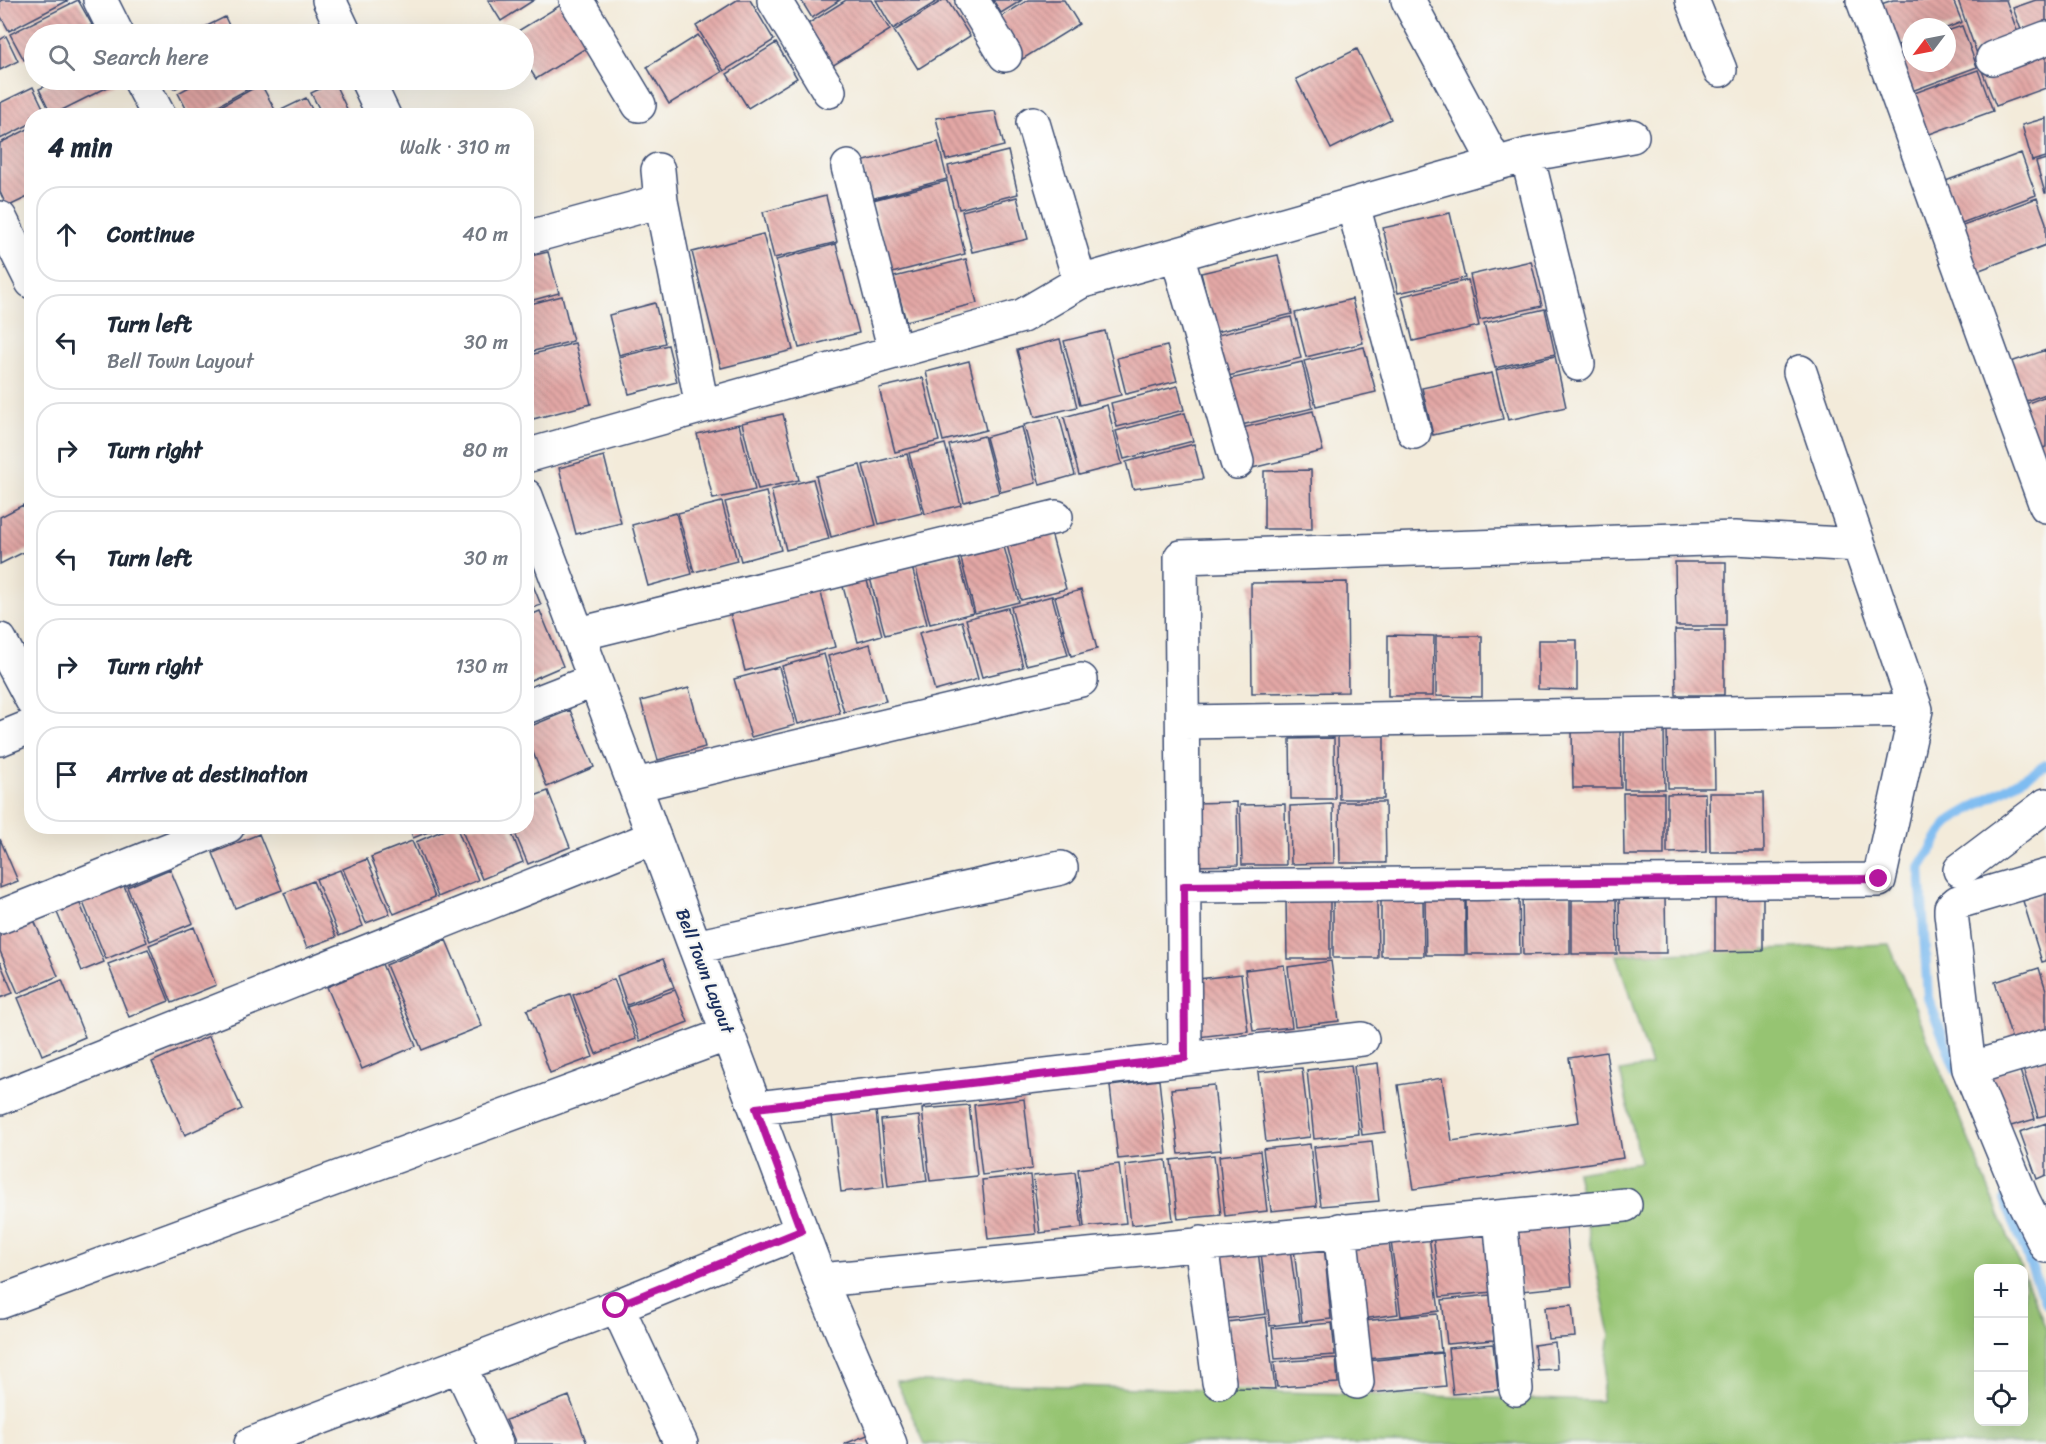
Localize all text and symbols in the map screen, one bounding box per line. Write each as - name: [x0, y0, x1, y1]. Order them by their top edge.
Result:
- north arrow: [1902, 18, 1956, 72]
- search box: [24, 24, 534, 90]
- text: Search here: [93, 38, 209, 77]
- icon: search: [45, 41, 78, 74]
- text: 4 min: [48, 124, 112, 170]
- text: Walk · 310 m: [400, 130, 510, 165]
- text: Continue: [107, 215, 195, 254]
- text: 40 m: [462, 217, 508, 252]
- icon: ahead: [50, 218, 83, 251]
- text: Turn left: [107, 305, 192, 344]
- text: 30 m: [464, 325, 508, 360]
- icon: left: [50, 326, 83, 359]
- text: Bell Town Layout: [107, 344, 254, 379]
- text: Turn right: [107, 431, 202, 470]
- text: 80 m: [463, 433, 508, 468]
- icon: right: [50, 434, 83, 467]
- text: Turn left: [107, 539, 192, 578]
- text: 30 m: [464, 541, 508, 576]
- icon: left: [50, 542, 83, 575]
- text: Turn right: [107, 647, 202, 686]
- text: 130 m: [455, 649, 508, 684]
- icon: right: [50, 650, 83, 683]
- text: Arrive at destination: [107, 755, 308, 794]
- icon: arrive: [50, 758, 83, 791]
- route end: [1865, 865, 1891, 891]
- street label: Bell Town Layout: [666, 904, 744, 1039]
- map controls: [1974, 1264, 2028, 1426]
- button: +: [1974, 1264, 2028, 1318]
- route start: [602, 1292, 628, 1318]
- button: −: [1974, 1318, 2028, 1372]
- button: locate: [1974, 1372, 2028, 1426]

